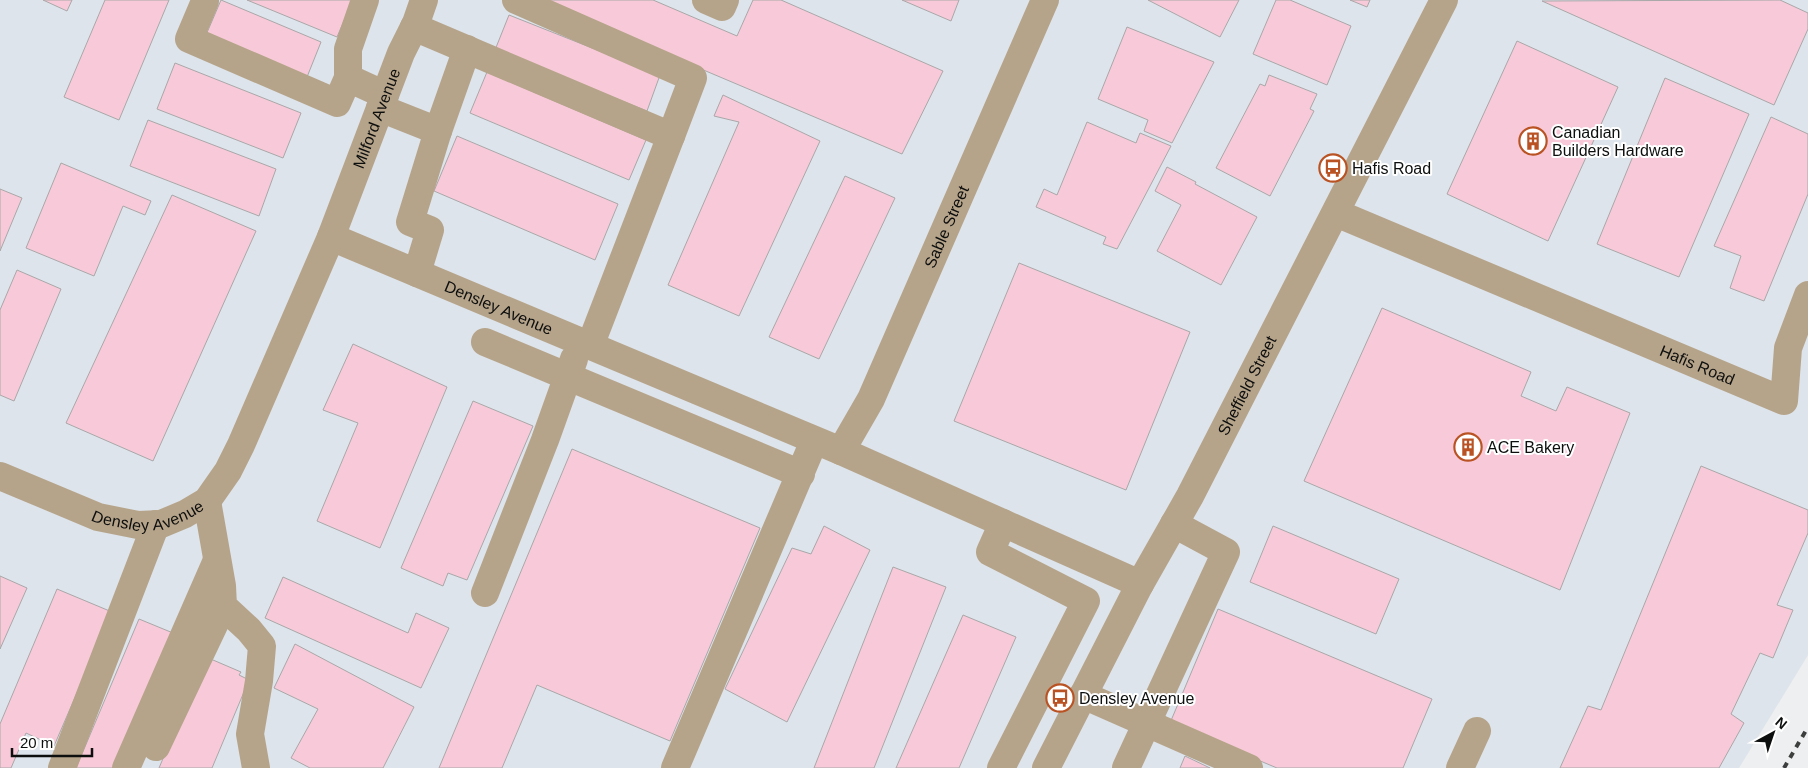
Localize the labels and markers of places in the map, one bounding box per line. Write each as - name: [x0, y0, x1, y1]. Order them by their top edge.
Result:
- place label: Canadian Builders Hardware: [1552, 124, 1684, 159]
- building icon: Canadian Builders Hardware: [1518, 126, 1548, 156]
- bus stop icon: Hafis Road: [1318, 153, 1348, 183]
- place label: Hafis Road: [1352, 160, 1431, 177]
- building icon: ACE Bakery: [1453, 432, 1483, 462]
- place label: ACE Bakery: [1487, 439, 1574, 456]
- bus stop icon: Densley Avenue: [1045, 683, 1075, 713]
- place label: Densley Avenue: [1079, 690, 1194, 707]

